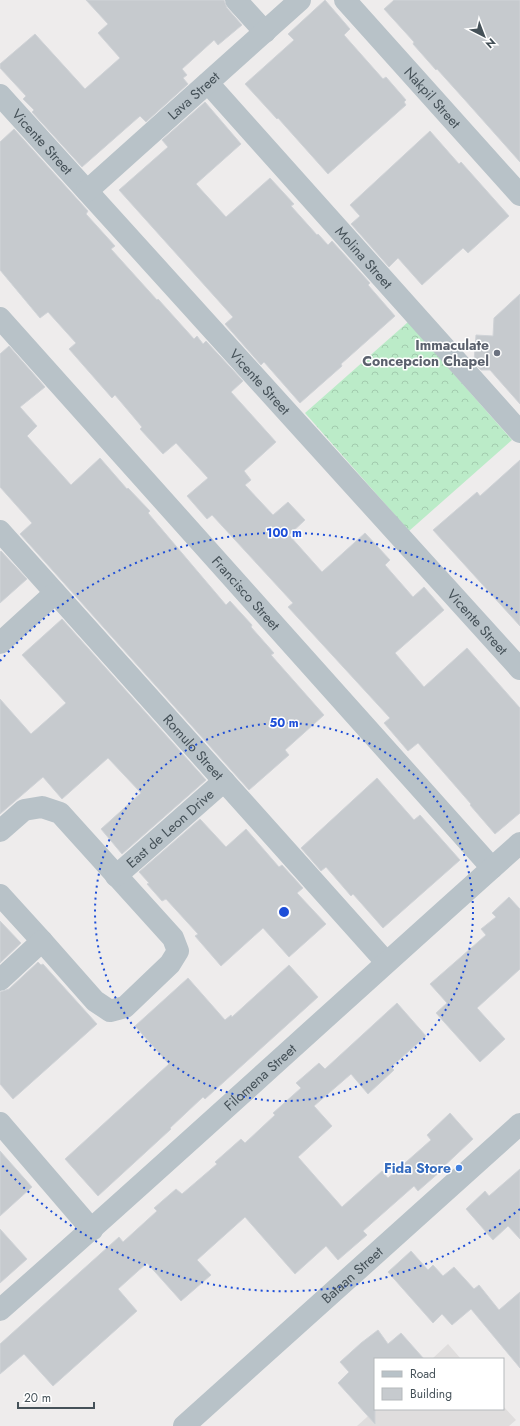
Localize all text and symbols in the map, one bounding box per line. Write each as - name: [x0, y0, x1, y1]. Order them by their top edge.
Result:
- north arrow: [464, 16, 504, 56]
- text: N: [482, 35, 499, 52]
- street label: Nakpil Street: [400, 62, 466, 133]
- street label: Lava Street: [163, 66, 224, 124]
- street label: Vicente Street: [7, 104, 78, 179]
- street label: Molina Street: [331, 222, 398, 294]
- place label: Immaculate Concepcion Chapel: [362, 335, 489, 371]
- street label: Vicente Street: [225, 345, 295, 420]
- marker: Immaculate Concepcion Chapel: [492, 348, 502, 358]
- text: 100 m: [266, 524, 302, 542]
- street label: Francisco Street: [207, 551, 285, 635]
- street label: Vicente Street: [442, 585, 513, 660]
- street label: Romulo Street: [159, 710, 229, 785]
- text: 50 m: [269, 714, 299, 732]
- street label: East de Leon Drive: [122, 784, 218, 873]
- centre of rings: [277, 905, 291, 919]
- street label: Filomena Street: [219, 1039, 301, 1115]
- place label: Fida Store: [384, 1158, 451, 1178]
- marker: Fida Store: [454, 1163, 464, 1173]
- street label: Bataan Street: [317, 1242, 388, 1308]
- legend: [374, 1358, 504, 1410]
- text: Road: [410, 1365, 436, 1383]
- scale bar: [18, 1384, 94, 1410]
- text: Building: [410, 1385, 452, 1403]
- text: 20 m: [24, 1389, 51, 1407]

